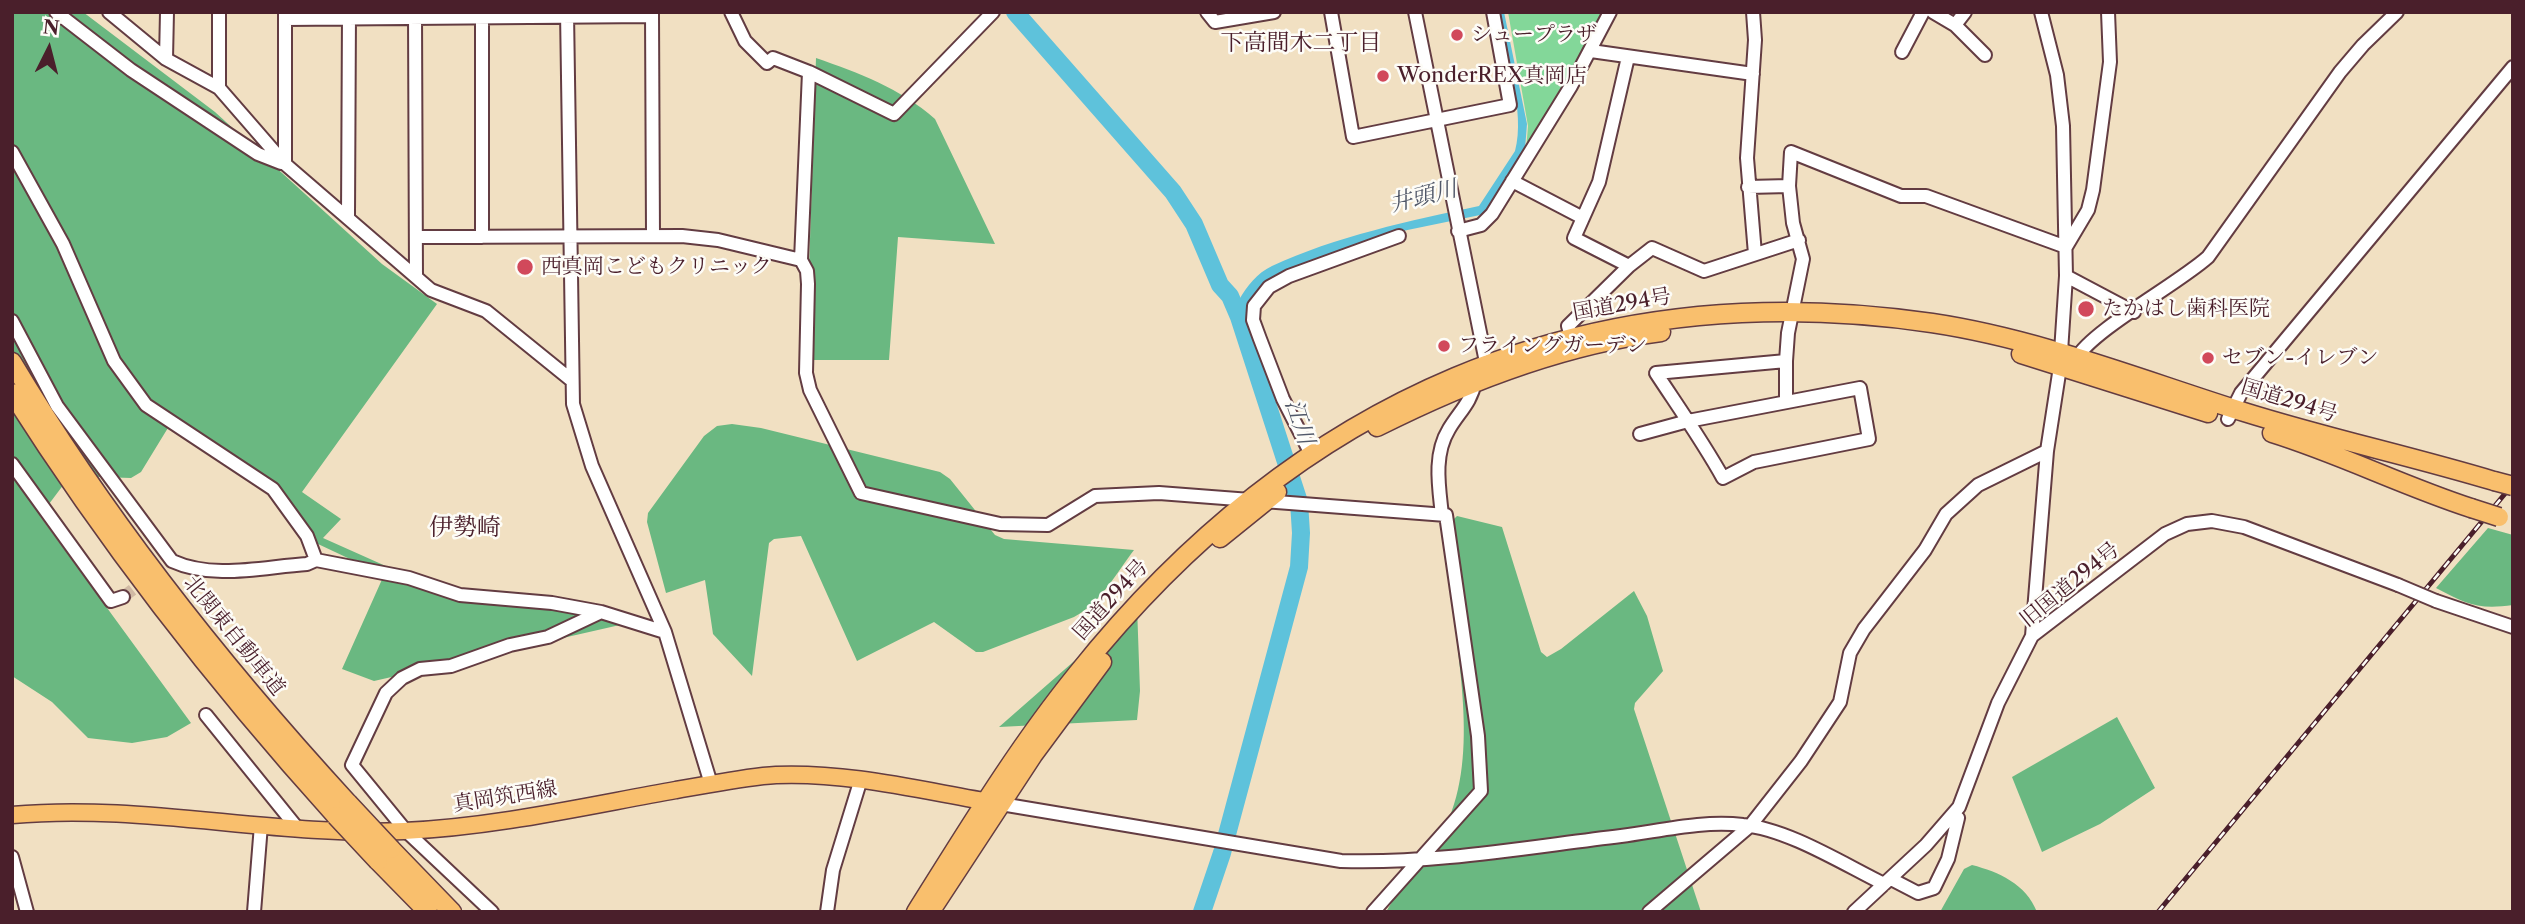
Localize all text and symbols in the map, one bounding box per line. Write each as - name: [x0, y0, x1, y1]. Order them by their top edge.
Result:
- north arrow: [14, 14, 84, 84]
- text: N: [42, 15, 61, 40]
- place label: シュープラザ: [1471, 22, 1597, 48]
- marker: シュープラザ: [1449, 27, 1465, 43]
- district label: 下高間木二丁目: [1221, 29, 1381, 57]
- place label: WonderREX真岡店: [1397, 63, 1587, 89]
- marker: WonderREX真岡店: [1375, 68, 1391, 84]
- water label: 井頭川: [1386, 175, 1460, 219]
- place label: 西真岡こどもクリニック: [541, 254, 772, 280]
- marker: 西真岡こどもクリニック: [515, 257, 535, 277]
- street label: 国道294号: [1571, 284, 1673, 326]
- place label: たかはし歯科医院: [2102, 296, 2270, 322]
- marker: たかはし歯科医院: [2076, 299, 2096, 319]
- place label: フライングガーデン: [1458, 333, 1647, 359]
- marker: フライングガーデン: [1436, 338, 1452, 354]
- place label: セブン-イレブン: [2222, 345, 2379, 371]
- marker: セブン-イレブン: [2200, 350, 2216, 366]
- street label: 国道294号: [2238, 374, 2340, 428]
- water label: 江川: [1279, 396, 1319, 448]
- district label: 伊勢崎: [429, 514, 501, 542]
- street label: 旧国道294号: [2015, 537, 2125, 633]
- street label: 国道294号: [1068, 555, 1154, 645]
- street label: 北関東自動車道: [178, 571, 290, 701]
- street label: 真岡筑西線: [451, 776, 559, 818]

